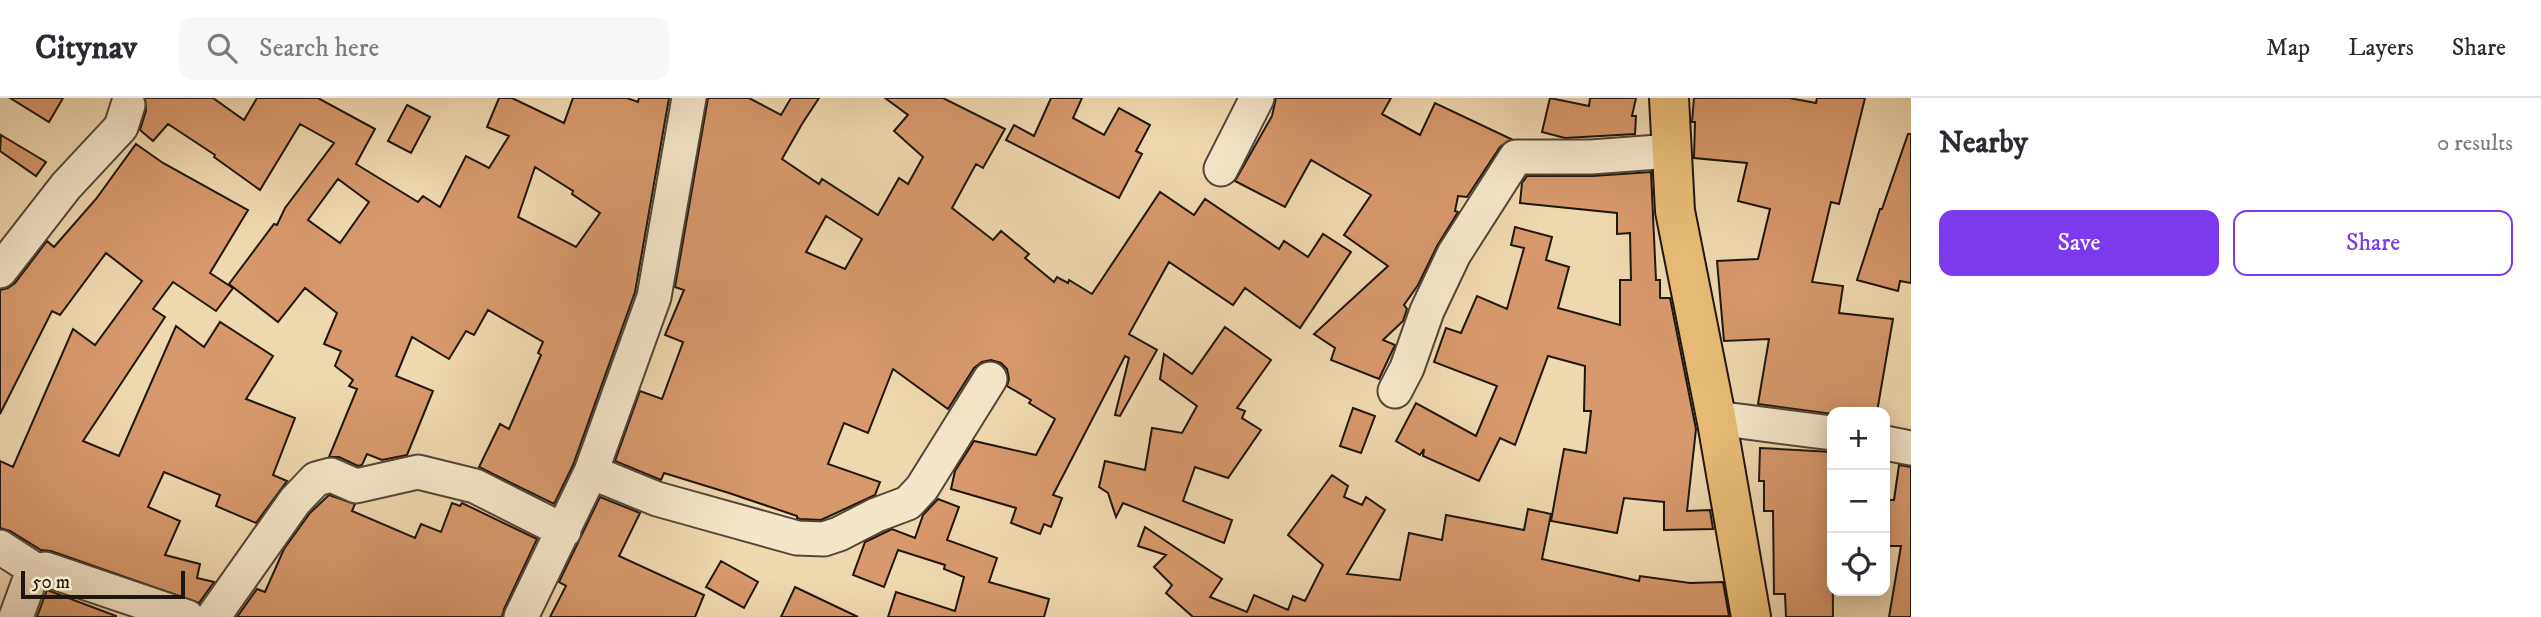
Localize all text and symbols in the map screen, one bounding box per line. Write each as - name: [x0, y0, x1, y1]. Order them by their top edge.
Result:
- search box: [179, 17, 669, 80]
- text: Citynav: [35, 28, 137, 69]
- icon: search: [203, 29, 241, 67]
- text: Search here: [259, 32, 379, 65]
- text: Map: [2266, 33, 2310, 63]
- text: Layers: [2348, 33, 2414, 63]
- text: Share: [2452, 33, 2506, 63]
- text: Nearby: [1939, 125, 2028, 162]
- text: 0 results: [2437, 129, 2513, 158]
- button: Save: [1939, 210, 2219, 276]
- button: Share: [2233, 210, 2513, 276]
- map controls: [1827, 407, 1890, 596]
- button: +: [1827, 407, 1890, 470]
- button: −: [1827, 470, 1890, 533]
- button: locate: [1827, 533, 1890, 596]
- scale bar: [21, 568, 186, 600]
- text: 50 m: [32, 571, 70, 594]

